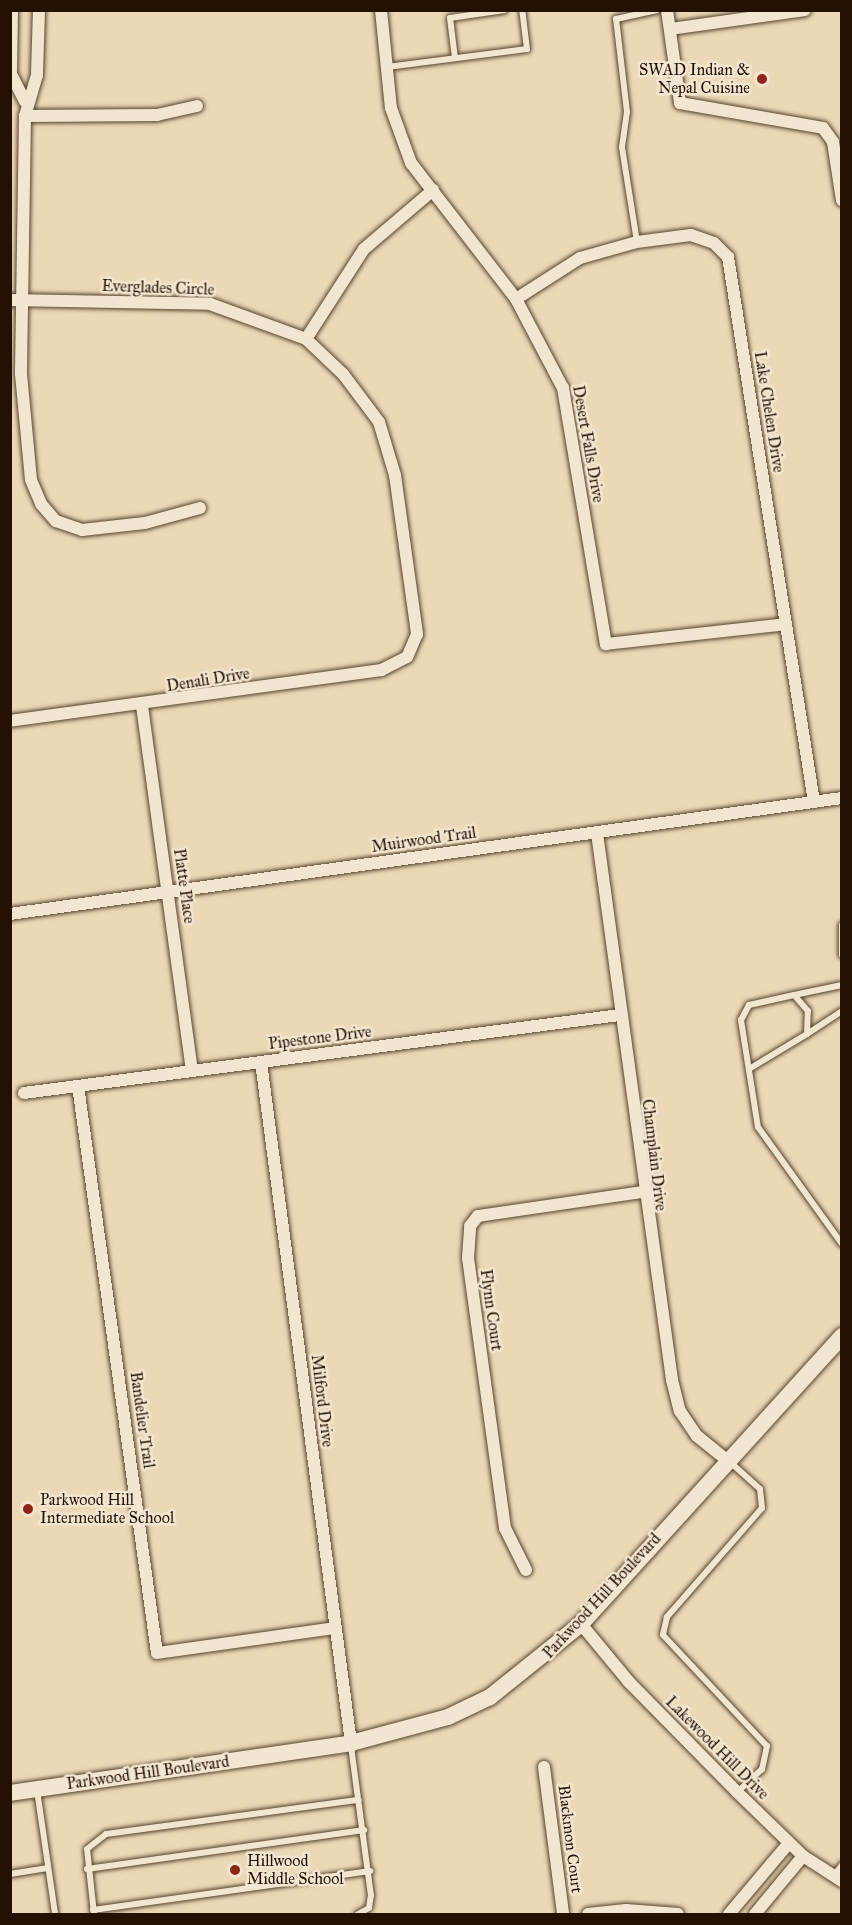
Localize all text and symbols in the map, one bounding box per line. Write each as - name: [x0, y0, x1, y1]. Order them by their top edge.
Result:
- place label: SWAD Indian & Nepal Cuisine: [639, 60, 750, 98]
- marker: SWAD Indian & Nepal Cuisine: [755, 72, 769, 86]
- street label: Everglades Circle: [101, 276, 215, 300]
- street label: Lake Chelen Drive: [750, 350, 788, 474]
- street label: Desert Falls Drive: [568, 384, 608, 504]
- street label: Denali Drive: [165, 664, 251, 696]
- street label: Muirwood Trail: [370, 823, 478, 857]
- street label: Platte Place: [169, 847, 199, 925]
- street label: Pipestone Drive: [267, 1022, 373, 1054]
- street label: Champlain Drive: [638, 1098, 670, 1212]
- street label: Flynn Court: [476, 1268, 506, 1352]
- street label: Milford Drive: [307, 1354, 337, 1448]
- street label: Bandelier Trail: [126, 1370, 158, 1470]
- place label: Parkwood Hill Intermediate School: [40, 1490, 174, 1528]
- marker: Parkwood Hill Intermediate School: [21, 1502, 35, 1516]
- street label: Parkwood Hill Boulevard: [539, 1529, 665, 1663]
- street label: Lakewood Hill Drive: [661, 1692, 773, 1804]
- street label: Parkwood Hill Boulevard: [65, 1752, 231, 1794]
- street label: Blackmon Court: [554, 1784, 586, 1894]
- place label: Hillwood Middle School: [247, 1851, 344, 1889]
- marker: Hillwood Middle School: [228, 1863, 242, 1877]

